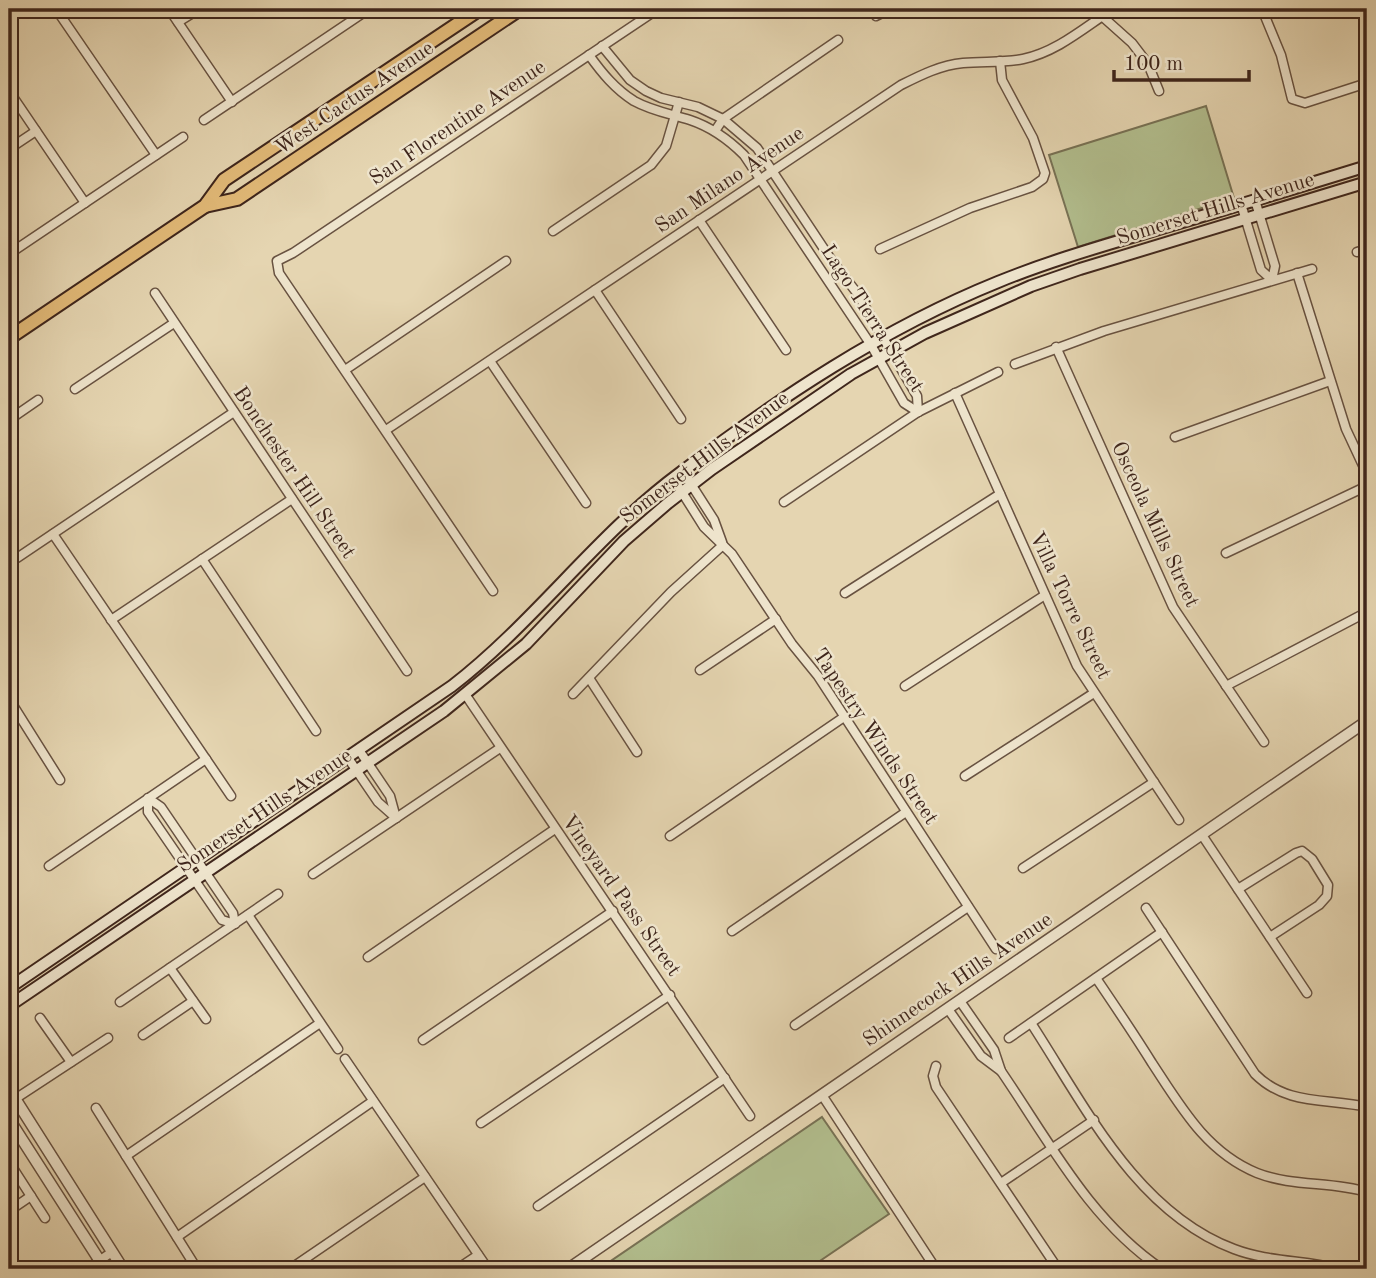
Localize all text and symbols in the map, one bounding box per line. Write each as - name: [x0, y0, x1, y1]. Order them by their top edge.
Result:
- street label: West Cactus Avenue: [272, 37, 438, 159]
- scale bar: [1114, 38, 1248, 82]
- text: 100 m: [1124, 54, 1183, 75]
- street label: San Florentine Avenue: [366, 57, 550, 190]
- street label: San Milano Avenue: [652, 123, 808, 238]
- street label: Somerset Hills Avenue: [1114, 169, 1317, 250]
- street label: Lago Tierra Street: [816, 241, 927, 396]
- street label: Bonchester Hill Street: [229, 383, 359, 563]
- street label: Somerset Hills Avenue: [616, 388, 793, 528]
- street label: Osceola Mills Street: [1107, 439, 1202, 611]
- street label: Villa Torre Street: [1025, 529, 1114, 683]
- street label: Tapestry Winds Street: [808, 645, 941, 829]
- street label: Somerset Hills Avenue: [174, 745, 356, 877]
- street label: Vineyard Pass Street: [557, 811, 684, 980]
- street label: Shinnecock Hills Avenue: [859, 909, 1056, 1051]

